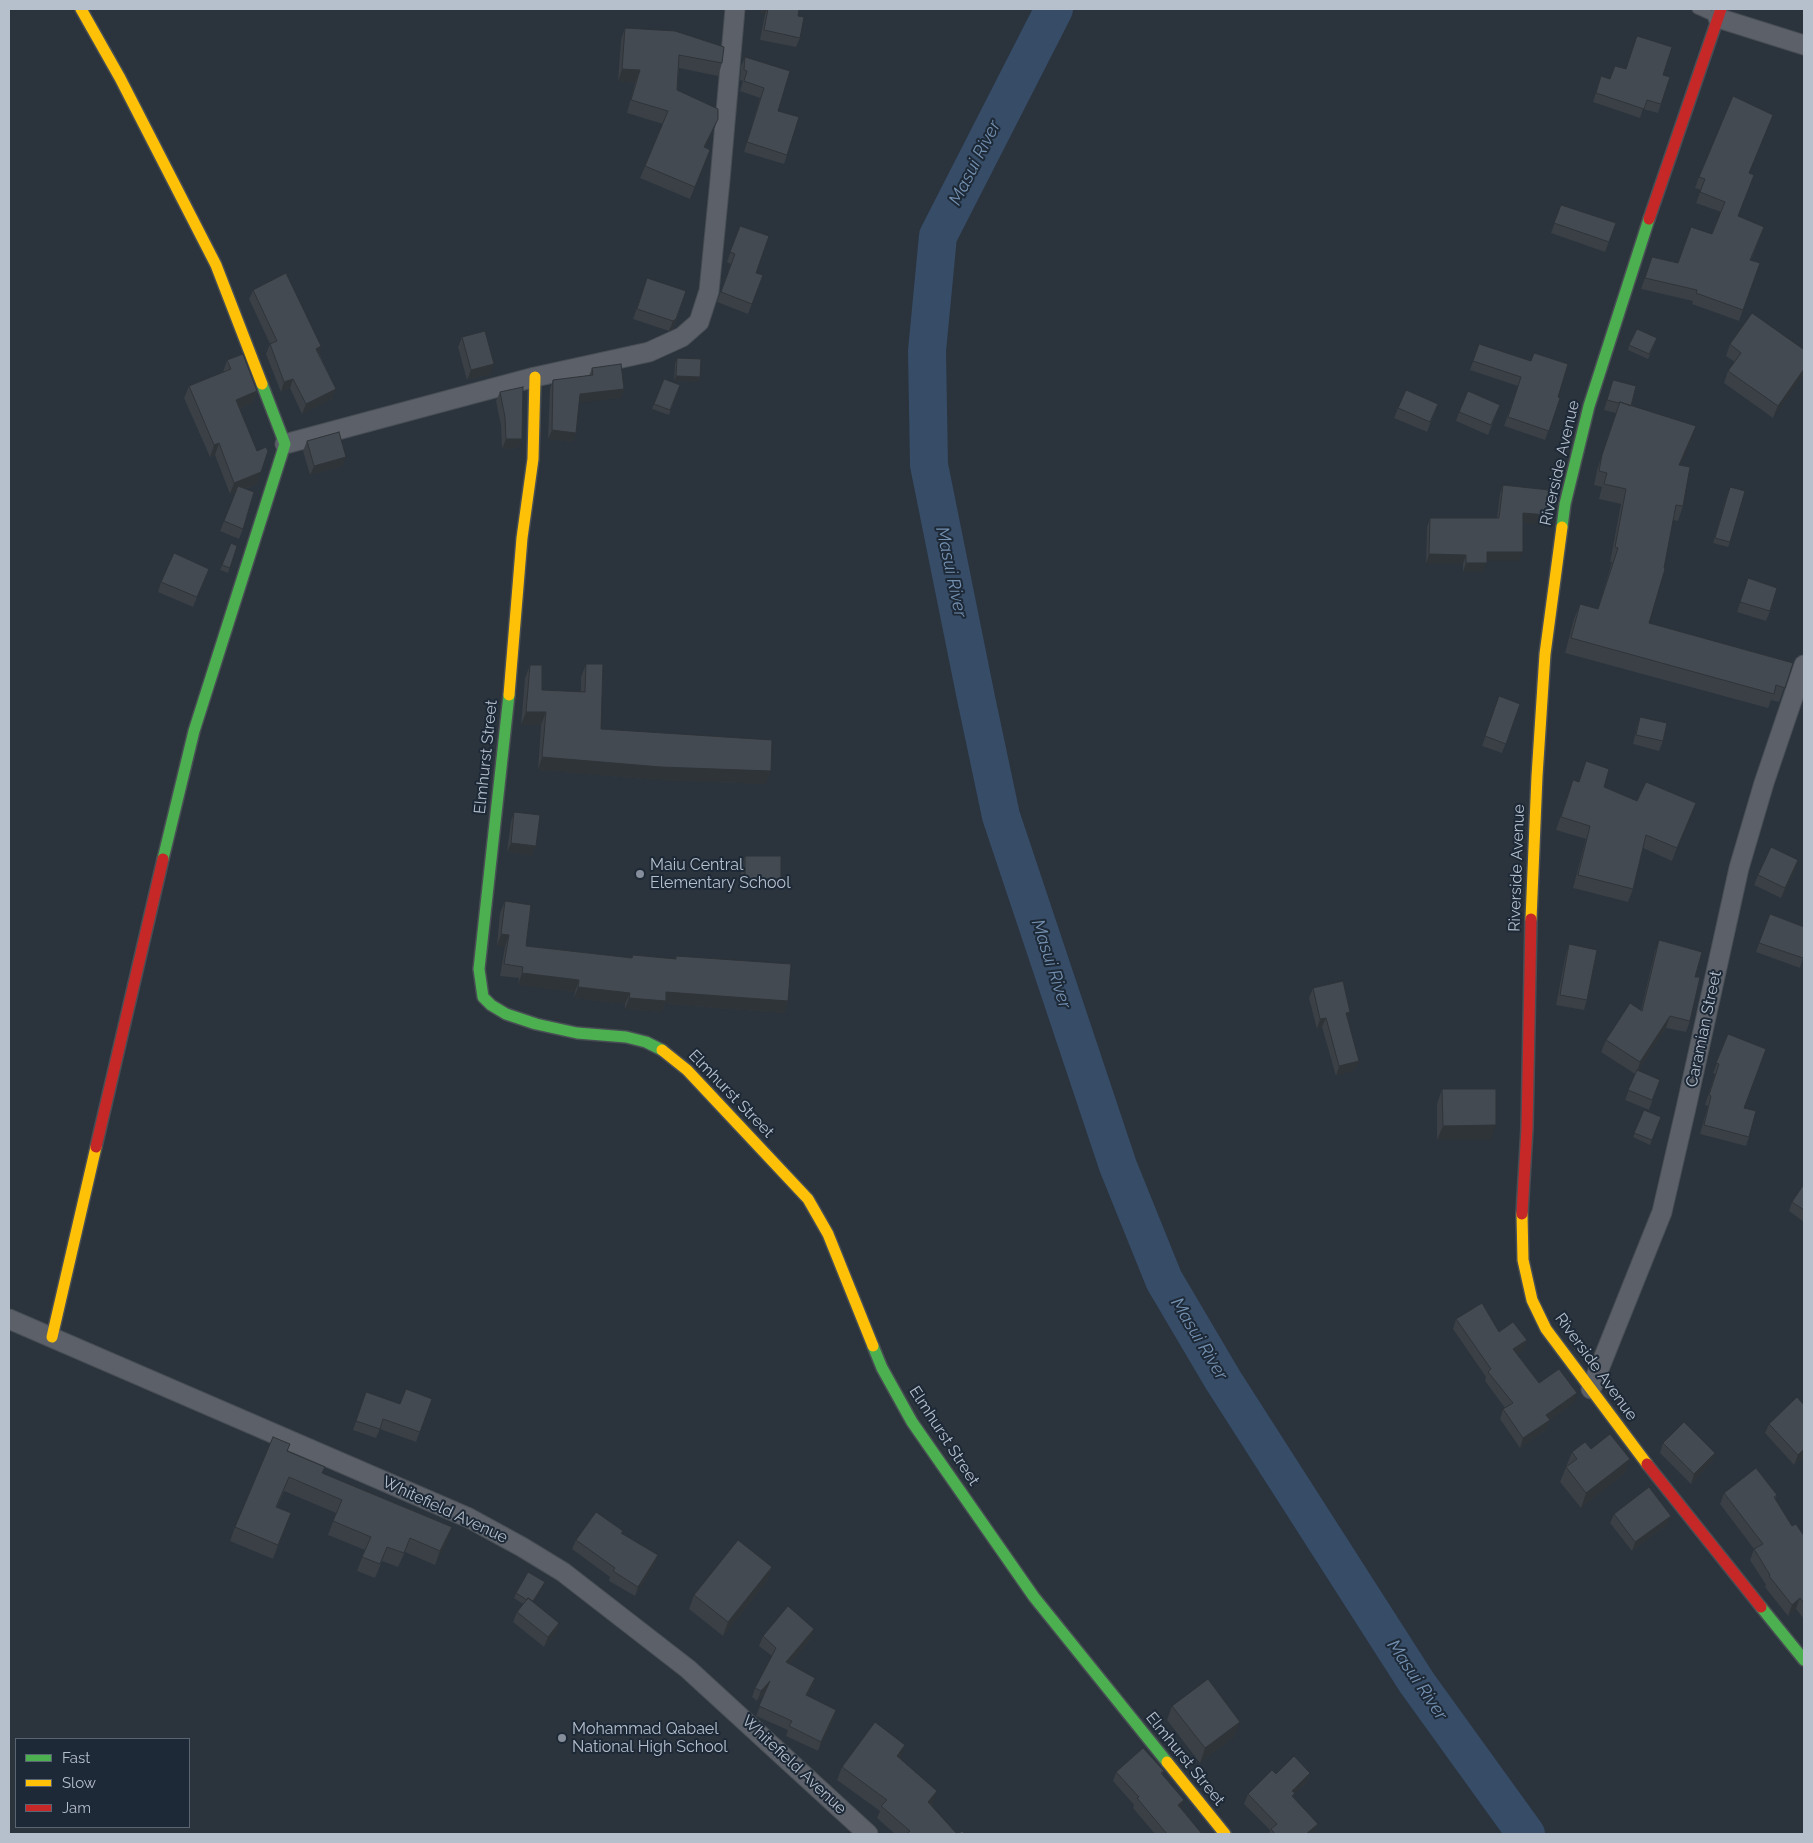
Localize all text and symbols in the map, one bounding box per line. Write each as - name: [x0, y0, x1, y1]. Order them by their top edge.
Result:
- water label: Masui River: [944, 117, 1006, 209]
- street label: Riverside Avenue: [1536, 399, 1584, 527]
- water label: Masui River: [931, 525, 971, 619]
- street label: Elmhurst Street: [470, 699, 502, 815]
- street label: Riverside Avenue: [1505, 804, 1529, 932]
- place label: Maiu Central Elementary School: [650, 855, 790, 893]
- marker: Maiu Central Elementary School: [634, 868, 646, 880]
- water label: Masui River: [1026, 917, 1076, 1011]
- street label: Caramian Street: [1682, 969, 1726, 1089]
- street label: Elmhurst Street: [684, 1046, 778, 1142]
- water label: Masui River: [1166, 1294, 1232, 1384]
- street label: Riverside Avenue: [1551, 1310, 1641, 1424]
- street label: Elmhurst Street: [905, 1383, 983, 1489]
- street label: Whitefield Avenue: [379, 1473, 511, 1547]
- water label: Masui River: [1382, 1636, 1452, 1724]
- street label: Elmhurst Street: [1141, 1708, 1229, 1810]
- street label: Whitefield Avenue: [738, 1712, 850, 1818]
- place label: Mohammad Qabael National High School: [572, 1719, 728, 1757]
- marker: Mohammad Qabael National High School: [556, 1732, 568, 1744]
- legend: [15, 1738, 190, 1828]
- text: Fast: [62, 1749, 90, 1767]
- text: Slow: [62, 1774, 96, 1792]
- text: Jam: [62, 1799, 91, 1817]

